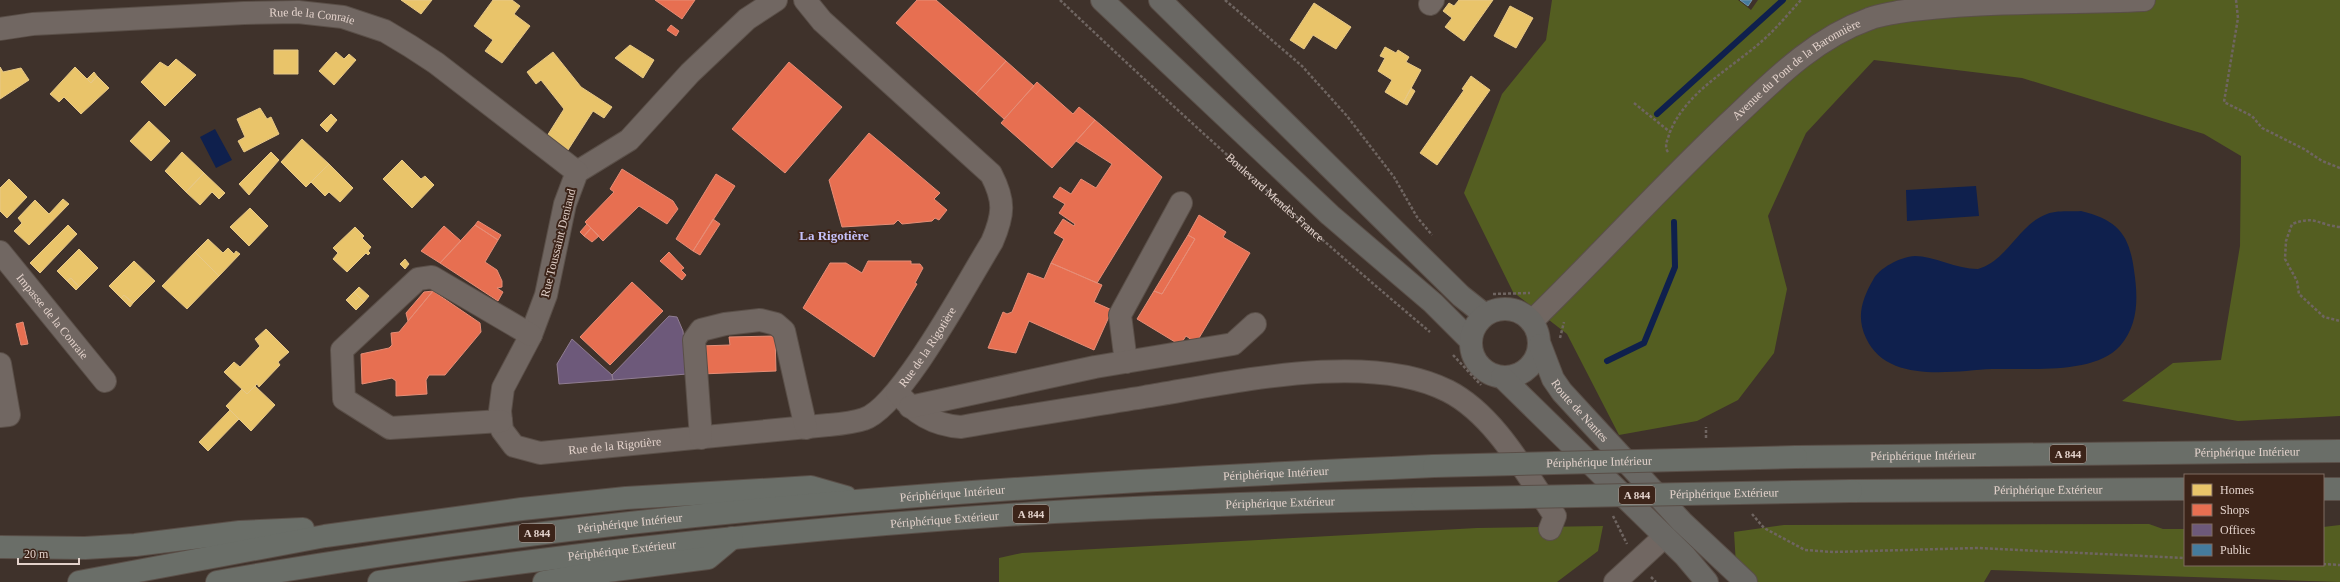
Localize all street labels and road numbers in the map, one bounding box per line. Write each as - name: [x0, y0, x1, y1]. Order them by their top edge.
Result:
- street label: Rue de la Conraie: [269, 5, 357, 28]
- street label: Avenue du Pont de la Baronnière: [1729, 16, 1863, 123]
- street label: Boulevard Mendès France: [1223, 150, 1327, 245]
- street label: Rue Toussaint Deniaud: [538, 187, 578, 299]
- street label: Impasse de la Conraie: [13, 271, 91, 362]
- street label: Rue de la Rigotière: [896, 305, 959, 390]
- street label: Route de Nantes: [1548, 377, 1612, 445]
- street label: Rue de la Rigotière: [568, 434, 662, 457]
- street label: Périphérique Intérieur: [2194, 444, 2300, 460]
- road number: A 844: [2050, 445, 2086, 463]
- street label: Périphérique Intérieur: [1870, 448, 1976, 463]
- street label: Périphérique Intérieur: [1546, 454, 1652, 470]
- street label: Périphérique Intérieur: [1223, 464, 1329, 483]
- street label: Périphérique Extérieur: [1993, 482, 2103, 497]
- street label: Périphérique Intérieur: [899, 483, 1006, 504]
- street label: Périphérique Extérieur: [1669, 485, 1779, 501]
- road number: A 844: [1619, 486, 1655, 504]
- street label: Périphérique Extérieur: [1225, 494, 1335, 511]
- road number: A 844: [1013, 505, 1049, 523]
- street label: Périphérique Extérieur: [890, 509, 999, 531]
- street label: Périphérique Intérieur: [576, 510, 683, 536]
- road number: A 844: [519, 524, 555, 542]
- street label: Périphérique Extérieur: [567, 537, 677, 564]

